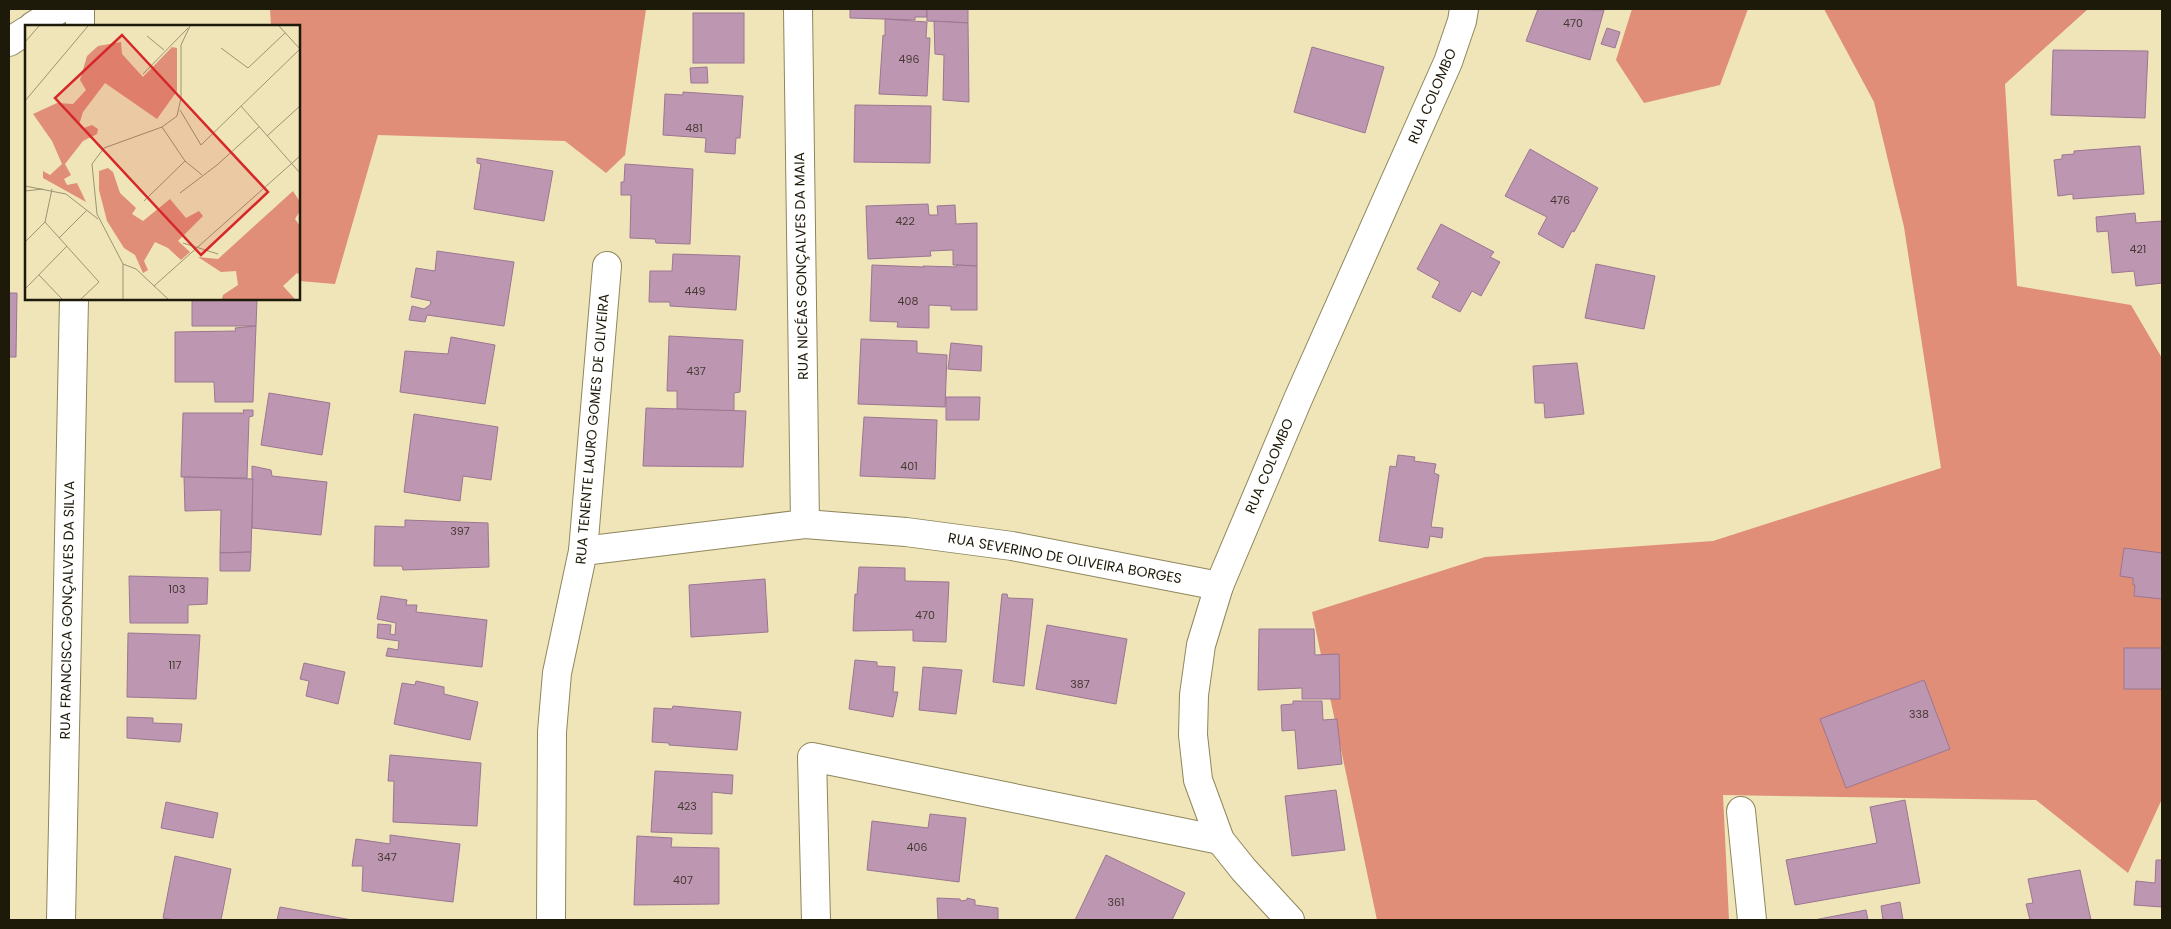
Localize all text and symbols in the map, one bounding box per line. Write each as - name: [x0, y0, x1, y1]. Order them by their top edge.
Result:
- house number: 470: [1563, 15, 1583, 31]
- inset map: [25, 25, 300, 300]
- street label: RUA COLOMBO: [1403, 45, 1461, 147]
- house number: 496: [899, 51, 919, 67]
- house number: 481: [685, 120, 703, 136]
- street label: RUA NICÉAS GONÇALVES DA MAIA: [789, 152, 813, 380]
- house number: 476: [1550, 192, 1570, 208]
- house number: 422: [895, 213, 915, 229]
- house number: 421: [2130, 241, 2146, 257]
- house number: 449: [685, 283, 705, 299]
- street label: RUA TENENTE LAURO GOMES DE OLIVEIRA: [570, 293, 614, 565]
- house number: 408: [898, 293, 918, 309]
- house number: 437: [686, 363, 706, 379]
- street label: RUA COLOMBO: [1240, 415, 1298, 517]
- house number: 401: [900, 458, 918, 474]
- street label: RUA FRANCISCA GONÇALVES DA SILVA: [55, 480, 79, 740]
- house number: 397: [450, 523, 470, 539]
- street label: RUA SEVERINO DE OLIVEIRA BORGES: [946, 528, 1184, 588]
- house number: 103: [169, 581, 185, 597]
- house number: 470: [915, 607, 935, 623]
- house number: 117: [168, 657, 182, 673]
- house number: 387: [1070, 676, 1090, 692]
- house number: 338: [1909, 706, 1929, 722]
- house number: 423: [677, 798, 697, 814]
- house number: 406: [907, 839, 927, 855]
- house number: 347: [377, 849, 397, 865]
- house number: 407: [673, 872, 693, 888]
- house number: 361: [1108, 894, 1124, 910]

